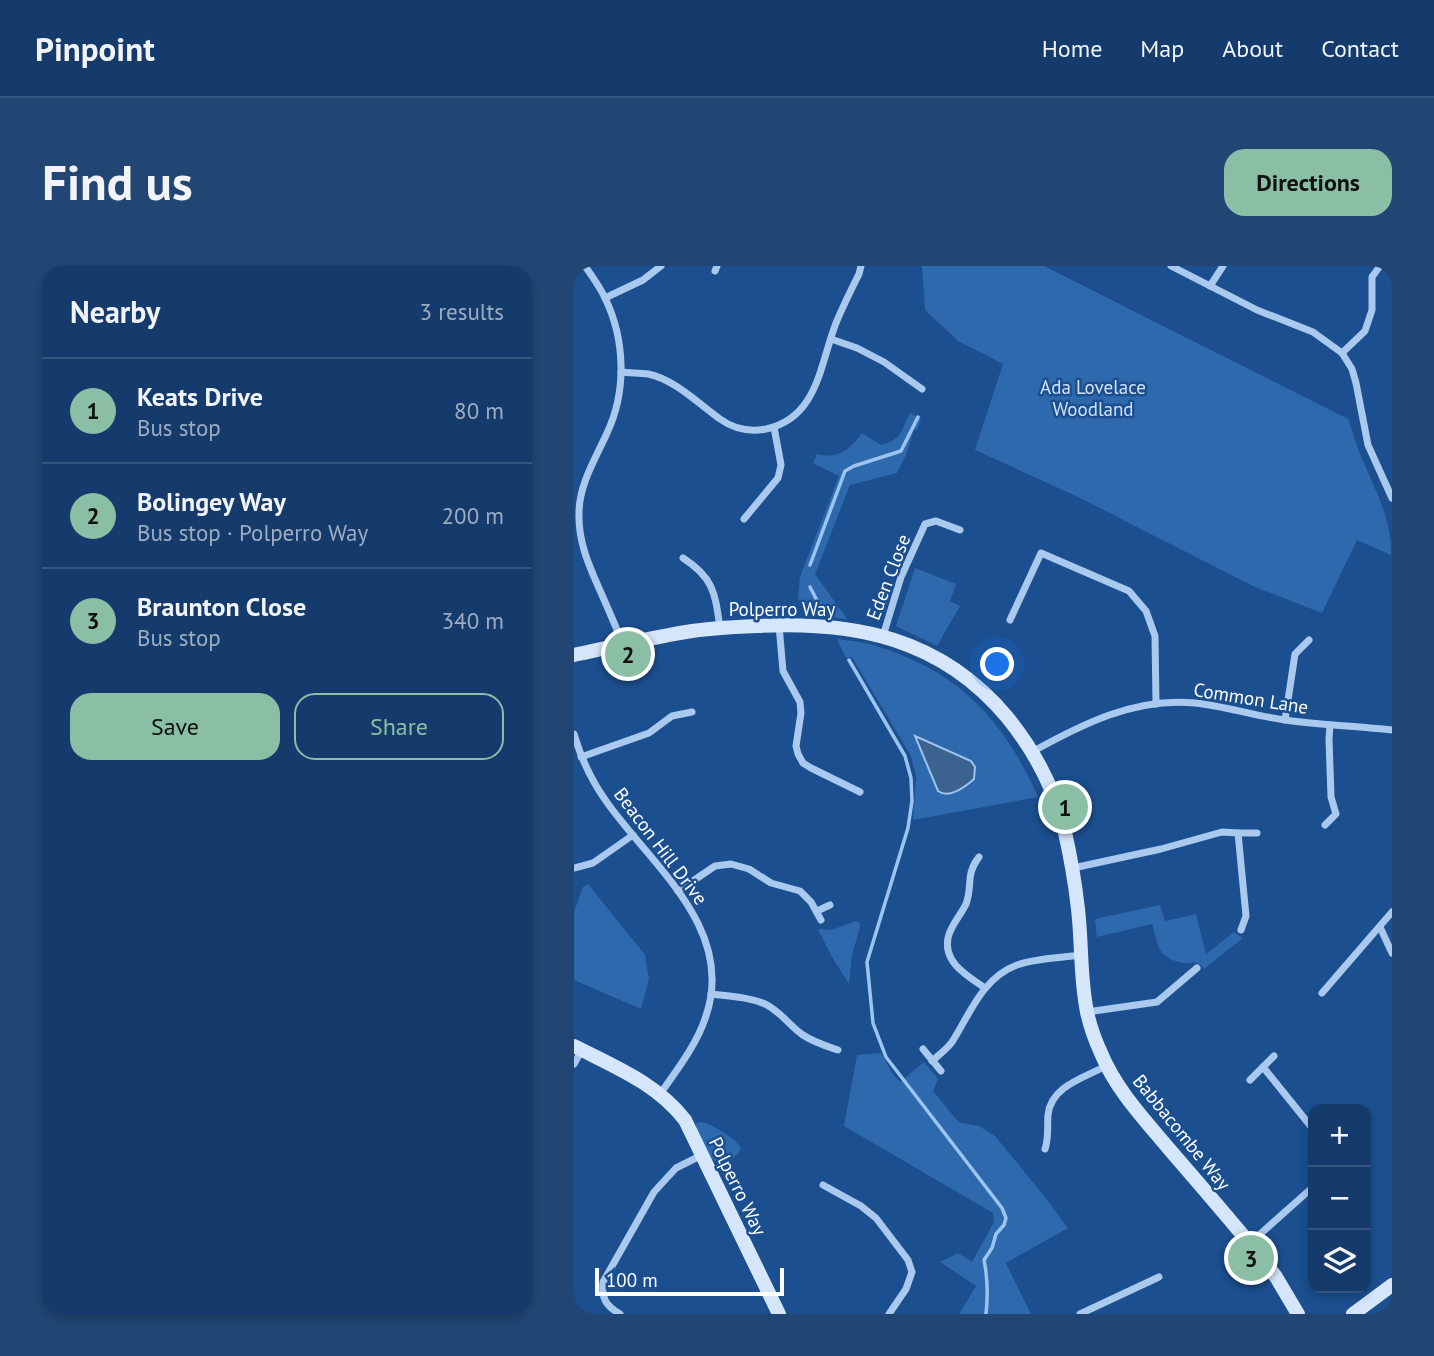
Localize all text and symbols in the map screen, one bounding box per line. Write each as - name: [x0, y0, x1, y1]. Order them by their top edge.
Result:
- text: Pinpoint: [35, 27, 155, 70]
- text: Home: [1042, 33, 1102, 64]
- text: Map: [1140, 33, 1184, 64]
- text: About: [1222, 33, 1283, 64]
- text: Contact: [1321, 33, 1399, 64]
- button: Directions: [1224, 149, 1392, 216]
- text: Find us: [42, 150, 193, 214]
- text: Nearby: [70, 292, 160, 331]
- text: 3 results: [420, 297, 504, 326]
- park label: Ada Lovelace Woodland: [1040, 375, 1146, 421]
- text: Keats Drive: [137, 380, 263, 413]
- text: 1: [86, 396, 100, 425]
- text: 80 m: [454, 396, 504, 425]
- text: Bus stop: [137, 413, 221, 442]
- text: Bolingey Way: [137, 485, 286, 518]
- text: 2: [86, 501, 100, 530]
- text: 200 m: [442, 501, 504, 530]
- text: Bus stop · Polperro Way: [137, 518, 368, 547]
- street label: Eden Close: [861, 531, 915, 623]
- text: Braunton Close: [137, 590, 306, 623]
- street label: Polperro Way: [729, 597, 835, 621]
- text: 3: [86, 606, 100, 635]
- text: 340 m: [442, 606, 504, 635]
- text: Bus stop: [137, 623, 221, 652]
- pin: 2: [605, 628, 651, 680]
- your location: [980, 647, 1014, 681]
- street label: Common Lane: [1192, 677, 1310, 719]
- button: Save: [70, 693, 280, 760]
- button: Share: [294, 693, 504, 760]
- pin: 1: [1042, 781, 1088, 833]
- street label: Beacon Hill Drive: [609, 783, 713, 909]
- street label: Babbacombe Way: [1128, 1069, 1236, 1195]
- map controls: [1308, 1104, 1371, 1293]
- button: +: [1308, 1104, 1371, 1167]
- street label: Polperro Way: [704, 1133, 772, 1239]
- button: −: [1308, 1167, 1371, 1230]
- button: layers: [1308, 1230, 1371, 1293]
- pin: 3: [1228, 1232, 1274, 1284]
- scale bar: [595, 1265, 784, 1297]
- text: 100 m: [606, 1268, 658, 1292]

